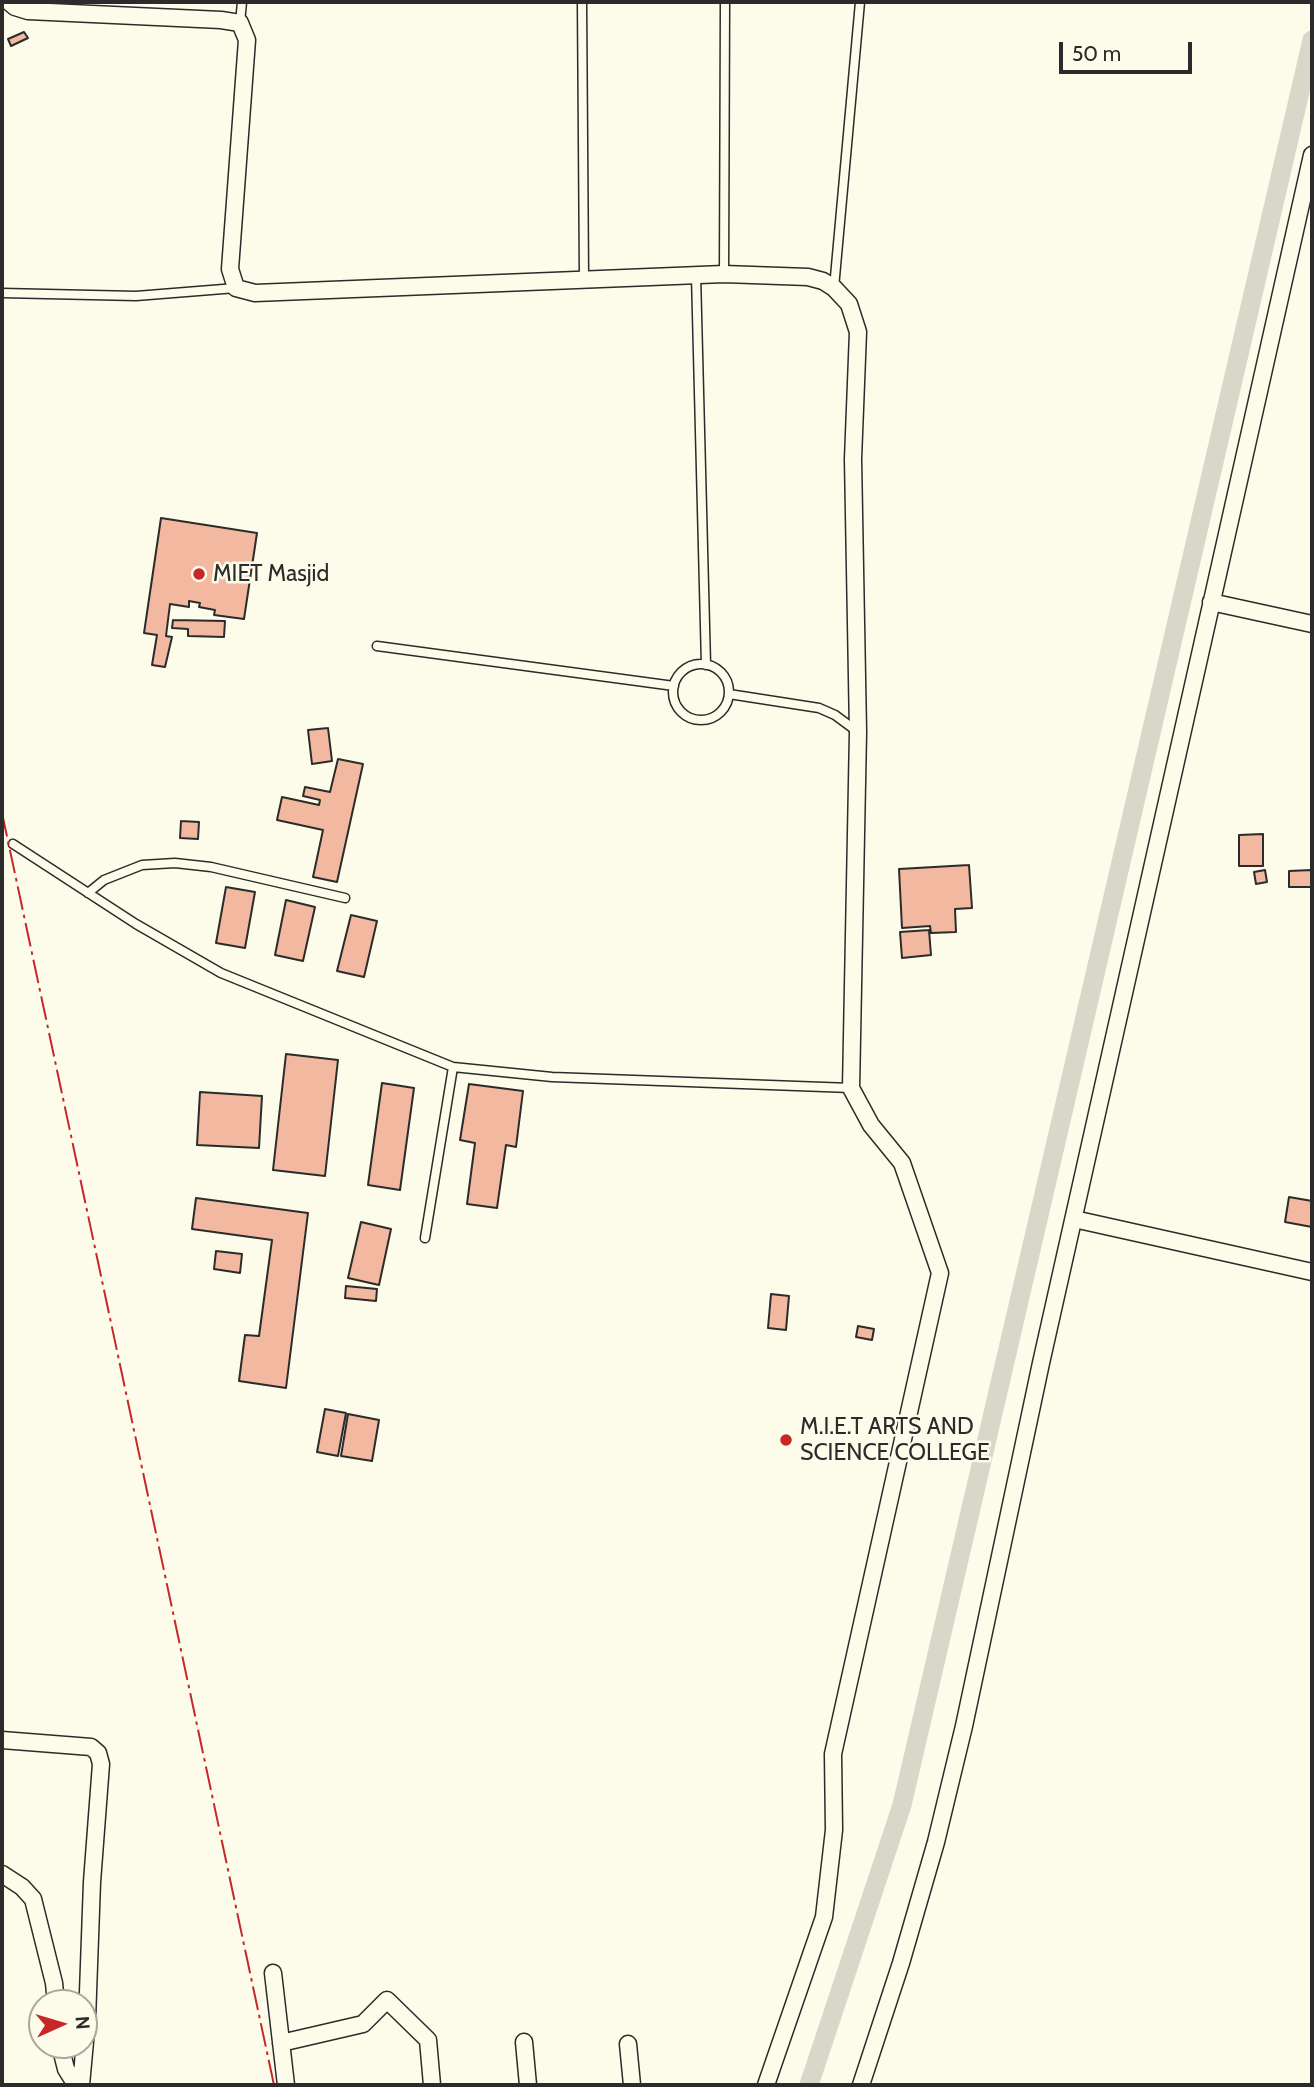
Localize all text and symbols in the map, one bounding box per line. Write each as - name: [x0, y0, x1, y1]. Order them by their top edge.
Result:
- scale bar: [1062, 28, 1195, 72]
- text: 50 m: [1072, 41, 1121, 66]
- place label: MIET Masjid: [213, 560, 329, 588]
- marker: MIET Masjid: [191, 566, 207, 582]
- place label: M.I.E.T ARTS AND SCIENCE COLLEGE: [800, 1413, 990, 1467]
- marker: M.I.E.T ARTS AND SCIENCE COLLEGE: [778, 1432, 794, 1448]
- north arrow: [28, 1989, 98, 2059]
- text: N: [71, 2015, 94, 2030]

